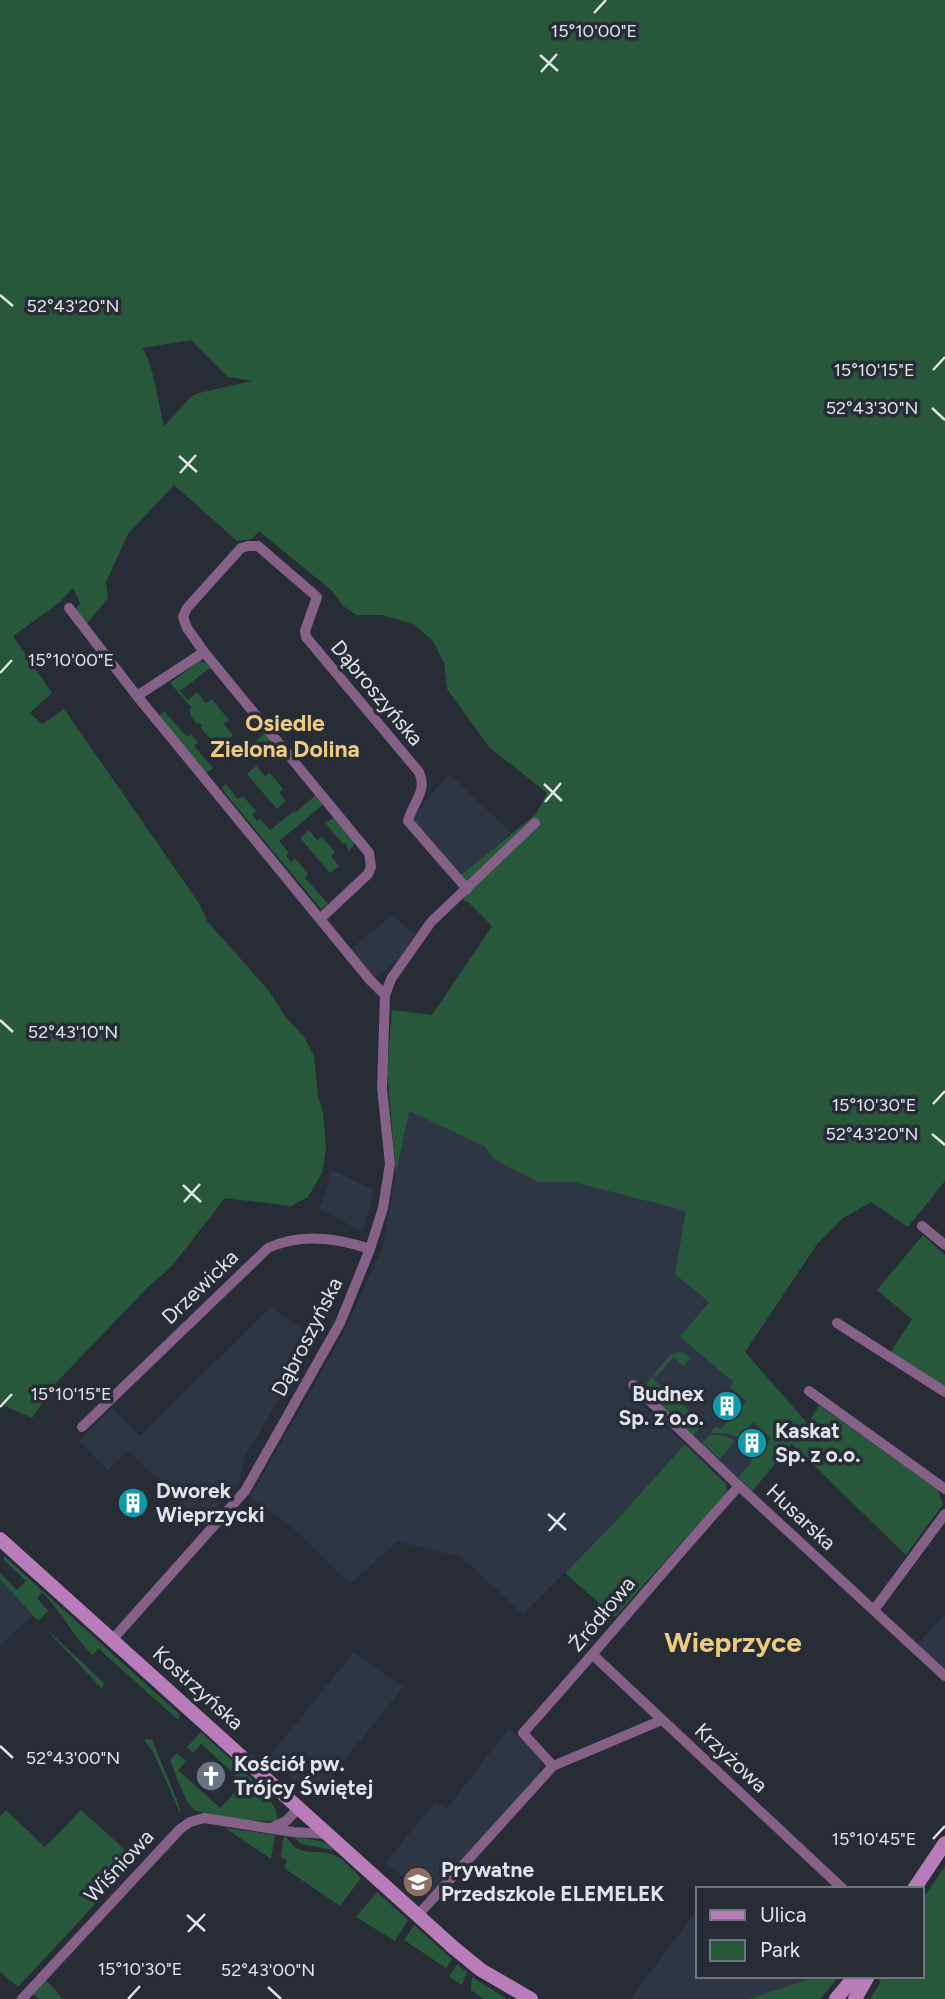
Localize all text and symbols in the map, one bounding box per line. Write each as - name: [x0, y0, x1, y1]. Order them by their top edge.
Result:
- text: 15°10'00"E: [551, 20, 637, 42]
- text: 52°43'20"N: [27, 295, 119, 317]
- text: 15°10'15"E: [833, 359, 915, 381]
- text: 52°43'30"N: [826, 397, 918, 419]
- street label: Dąbroszyńska: [326, 635, 429, 751]
- text: 15°10'00"E: [28, 649, 114, 671]
- district label: Osiedle Zielona Dolina: [210, 709, 360, 763]
- text: 52°43'10"N: [28, 1021, 118, 1043]
- text: 15°10'30"E: [832, 1094, 916, 1116]
- text: 52°43'20"N: [826, 1123, 918, 1145]
- street label: Drzewicka: [156, 1244, 243, 1329]
- street label: Dąbroszyńska: [266, 1273, 347, 1400]
- place label: Budnex Sp. z o.o.: [619, 1381, 705, 1430]
- text: 15°10'15"E: [30, 1383, 112, 1405]
- building icon: Budnex Sp. z o.o.: [710, 1389, 744, 1423]
- place label: Kaskat Sp. z o.o.: [775, 1418, 860, 1467]
- building icon: Kaskat Sp. z o.o.: [735, 1426, 769, 1460]
- place label: Dworek Wieprzycki: [156, 1478, 264, 1527]
- street label: Husarska: [762, 1478, 841, 1555]
- building icon: Dworek Wieprzycki: [116, 1486, 150, 1520]
- street label: Źródłowa: [563, 1571, 640, 1656]
- district label: Wieprzyce: [664, 1625, 802, 1659]
- street label: Kostrzyńska: [148, 1640, 249, 1735]
- street label: Krzyżowa: [690, 1718, 773, 1798]
- text: 52°43'00"N: [26, 1747, 120, 1769]
- place label: Kościół pw. Trójcy Świętej: [234, 1751, 373, 1800]
- church icon: Kościół pw. Trójcy Świętej: [194, 1759, 228, 1793]
- street label: Wiśniowa: [79, 1824, 159, 1907]
- text: 15°10'45"E: [832, 1828, 916, 1850]
- place label: Prywatne Przedszkole ELEMELEK: [441, 1857, 664, 1906]
- school or university icon: Prywatne Przedszkole ELEMELEK: [401, 1865, 435, 1899]
- legend: [696, 1887, 924, 1978]
- text: Ulica: [760, 1902, 806, 1927]
- text: Park: [760, 1937, 801, 1962]
- text: 15°10'30"E: [98, 1958, 182, 1980]
- text: 52°43'00"N: [221, 1959, 315, 1981]

